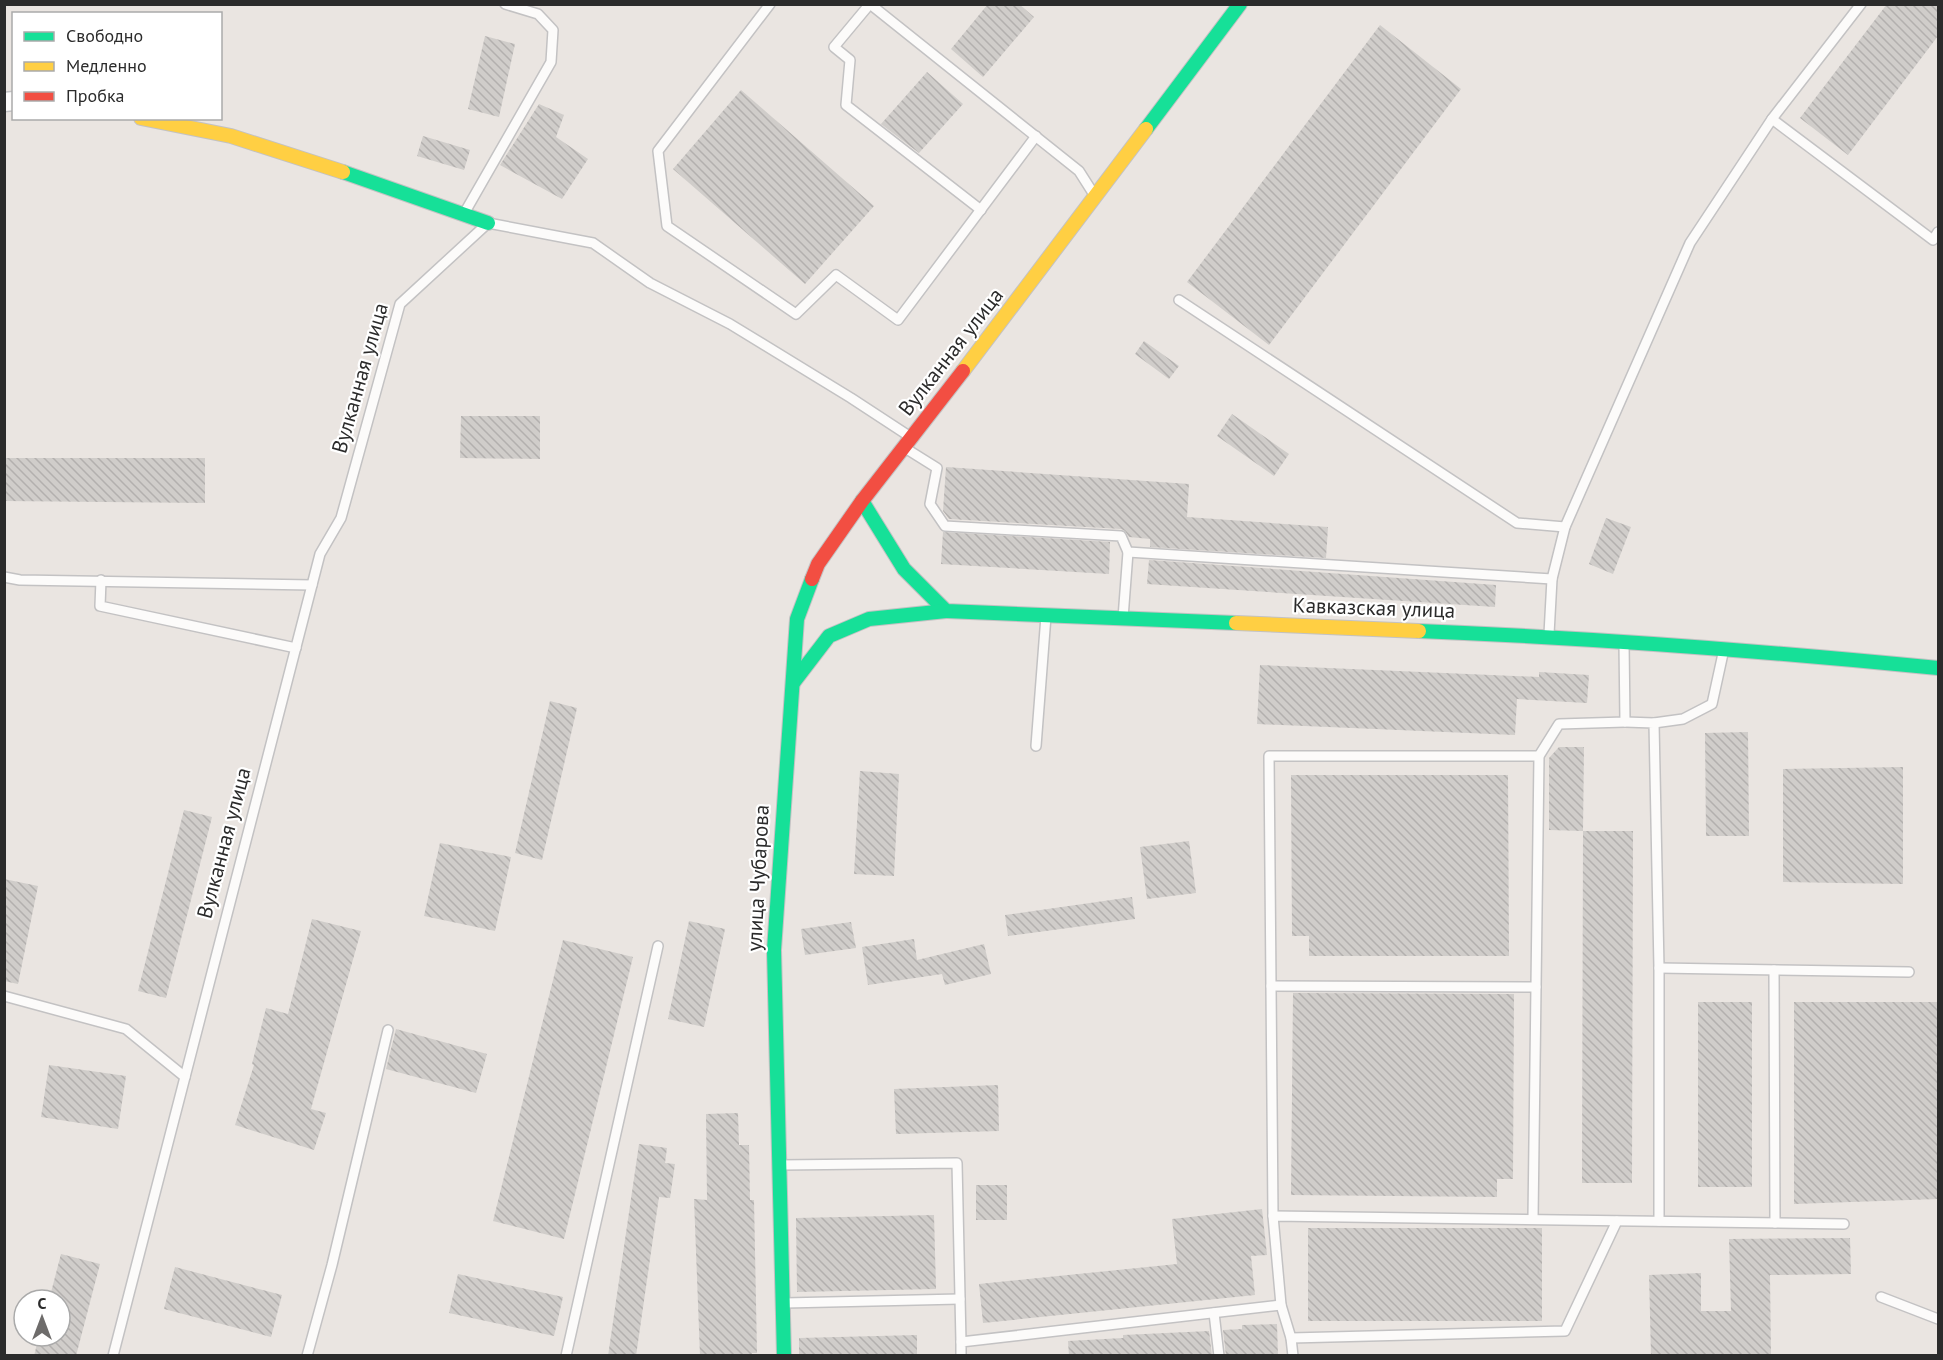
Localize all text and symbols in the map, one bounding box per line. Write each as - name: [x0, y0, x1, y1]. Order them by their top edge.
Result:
- legend: [12, 12, 222, 120]
- text: Свободно: [66, 24, 143, 47]
- text: Медленно: [66, 54, 147, 77]
- text: Пробка: [66, 84, 124, 107]
- street label: Вулканная улица: [892, 282, 1009, 421]
- street label: Вулканная улица: [325, 300, 394, 456]
- street label: Кавказская улица: [1292, 591, 1456, 624]
- street label: Вулканная улица: [190, 765, 257, 921]
- street label: улица Чубарова: [740, 804, 775, 952]
- north arrow: [12, 1288, 72, 1348]
- text: С: [38, 1293, 47, 1313]

